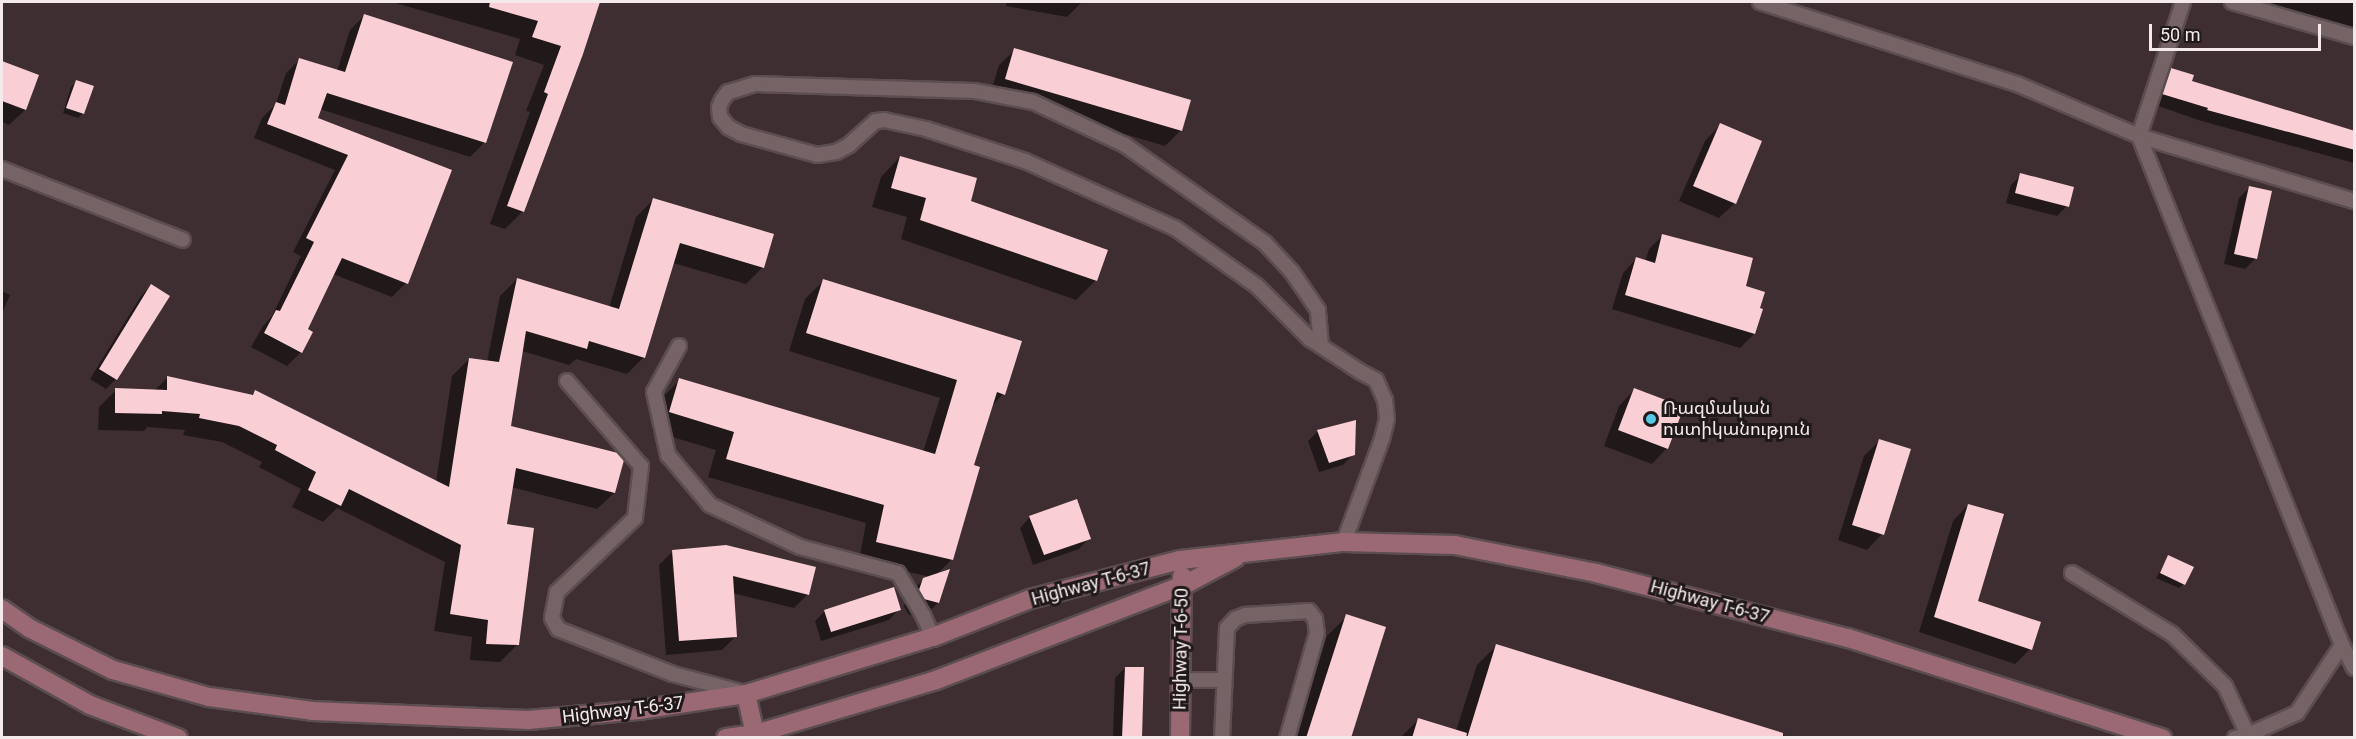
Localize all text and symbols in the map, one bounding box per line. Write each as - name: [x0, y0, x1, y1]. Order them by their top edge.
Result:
- scale bar: [2152, 12, 2324, 50]
- text: 50 m: [2160, 24, 2200, 45]
- place label: Ռազմական ոստիկանություն: [1663, 398, 1810, 440]
- marker: Ռազմական ոստիկանություն: [1644, 412, 1658, 426]
- street label: Highway T-6-37: [1029, 558, 1153, 610]
- street label: Highway T-6-37: [1648, 576, 1772, 628]
- street label: Highway T-6-50: [1169, 588, 1193, 710]
- street label: Highway T-6-37: [561, 692, 685, 728]

